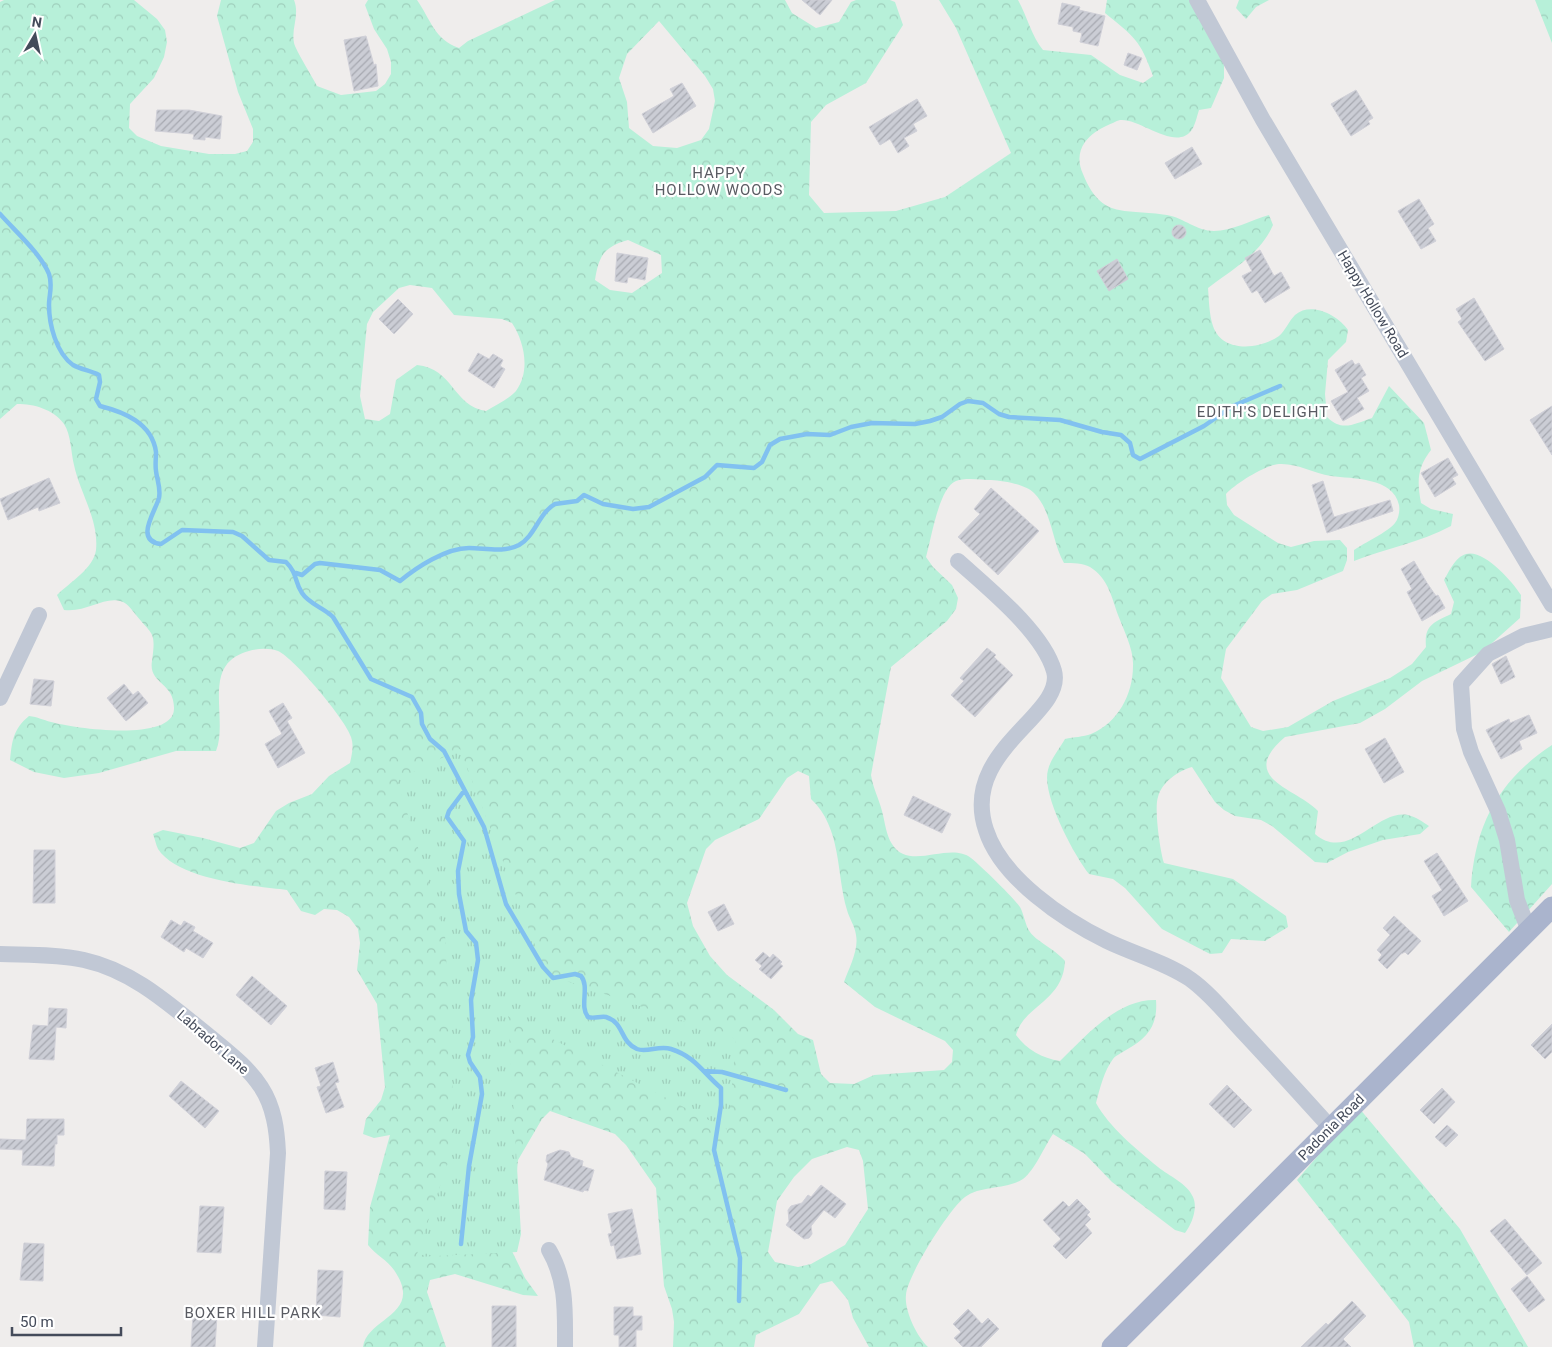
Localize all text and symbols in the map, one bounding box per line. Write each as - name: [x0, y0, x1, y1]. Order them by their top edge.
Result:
- north arrow: [10, 10, 60, 60]
- text: N: [31, 13, 43, 31]
- district label: HAPPY HOLLOW WOODS: [655, 164, 783, 199]
- street label: Happy Hollow Road: [1335, 247, 1411, 361]
- district label: EDITH'S DELIGHT: [1197, 403, 1329, 421]
- street label: Labrador Lane: [174, 1007, 252, 1077]
- street label: Padonia Road: [1295, 1091, 1367, 1163]
- scale bar: [12, 1304, 121, 1336]
- district label: BOXER HILL PARK: [185, 1304, 321, 1322]
- text: 50 m: [20, 1313, 54, 1331]

